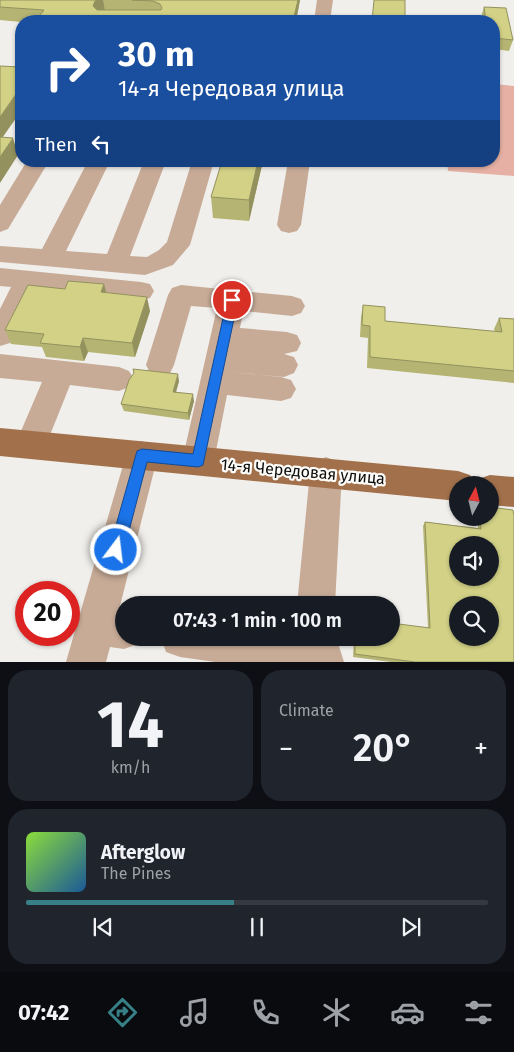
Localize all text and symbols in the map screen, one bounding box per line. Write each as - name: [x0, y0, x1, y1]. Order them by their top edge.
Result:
- text: 30 m: [118, 33, 195, 75]
- icon: right: [35, 35, 100, 100]
- text: 14-я Чередовая улица: [118, 75, 345, 102]
- icon: left: [87, 130, 115, 158]
- text: Then: [35, 133, 77, 156]
- pin: [211, 279, 253, 321]
- icon: arrive: [218, 286, 246, 314]
- street label: 14-я Чередовая улица: [220, 455, 386, 488]
- north arrow: [449, 476, 499, 526]
- map controls: [449, 476, 499, 646]
- position arrow: [89, 523, 141, 575]
- button: sound: [449, 536, 499, 586]
- speed limit sign: 20: [15, 581, 80, 646]
- button: search: [449, 596, 499, 646]
- text: 07:43 · 1 min · 100 m: [173, 609, 342, 632]
- text: 14: [97, 686, 164, 764]
- text: Climate: [279, 701, 334, 720]
- text: 20°: [353, 725, 414, 771]
- text: −: [279, 732, 293, 765]
- text: +: [474, 732, 488, 765]
- text: km/h: [111, 758, 150, 777]
- text: Afterglow: [101, 841, 185, 864]
- text: The Pines: [101, 864, 171, 883]
- icon: previous: [89, 913, 117, 941]
- icon: pause: [243, 913, 271, 941]
- icon: next: [397, 913, 425, 941]
- icon: directions: [105, 995, 140, 1030]
- icon: music: [177, 995, 212, 1030]
- icon: phone: [248, 995, 283, 1030]
- icon: climate: [319, 995, 354, 1030]
- icon: car: [390, 995, 425, 1030]
- icon: filters: [461, 995, 496, 1030]
- text: 07:42: [18, 999, 69, 1026]

